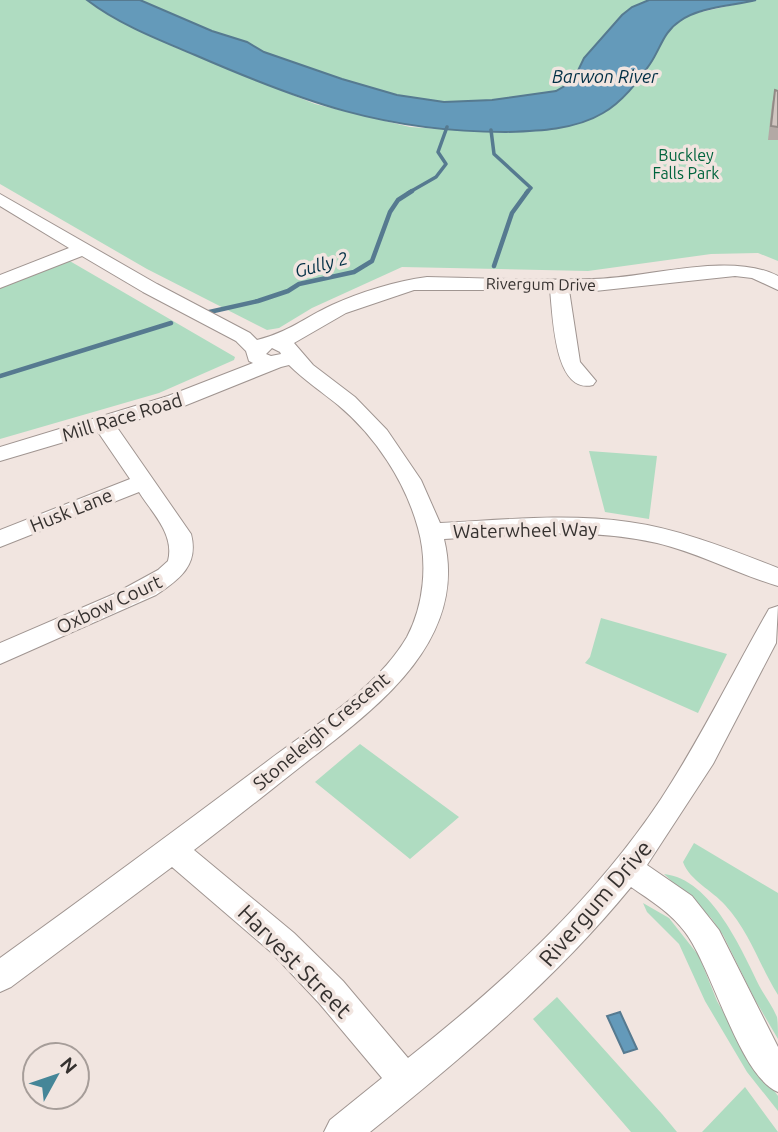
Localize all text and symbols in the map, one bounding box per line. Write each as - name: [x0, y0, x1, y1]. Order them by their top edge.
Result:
- water label: Barwon River: [552, 66, 659, 86]
- park label: Buckley Falls Park: [653, 146, 719, 182]
- water label: Gully 2: [292, 247, 350, 281]
- street label: Rivergum Drive: [486, 274, 596, 294]
- street label: Mill Race Road: [59, 388, 185, 446]
- street label: Husk Lane: [27, 483, 115, 537]
- street label: Waterwheel Way: [453, 518, 597, 542]
- street label: Oxbow Court: [53, 570, 166, 638]
- street label: Stoneleigh Crescent: [248, 667, 394, 794]
- street label: Rivergum Drive: [534, 835, 656, 971]
- street label: Harvest Street: [233, 899, 357, 1023]
- north arrow: [21, 1041, 91, 1111]
- text: N: [56, 1053, 82, 1078]

